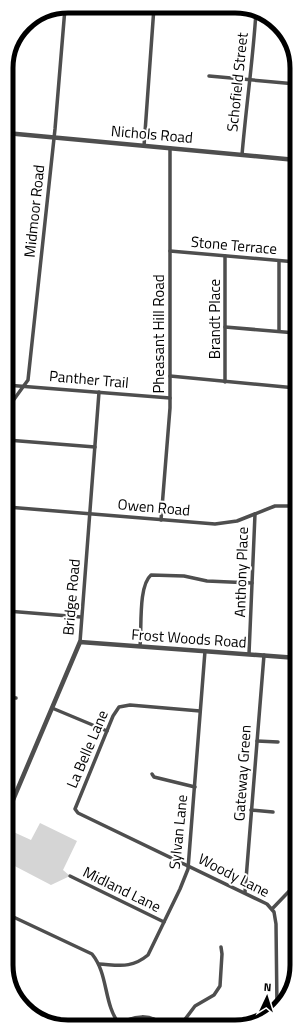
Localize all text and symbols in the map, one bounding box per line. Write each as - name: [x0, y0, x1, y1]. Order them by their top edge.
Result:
- street label: Schofield Street: [220, 30, 254, 133]
- street label: Nichols Road: [110, 119, 194, 149]
- street label: Midmoor Road: [18, 163, 50, 259]
- street label: Stone Terrace: [190, 230, 278, 260]
- street label: Pheasant Hill Road: [147, 274, 170, 394]
- street label: Brandt Place: [203, 279, 226, 359]
- street label: Panther Trail: [48, 364, 130, 394]
- street label: Owen Road: [117, 492, 191, 522]
- street label: Anthony Place: [228, 526, 254, 618]
- street label: Bridge Road: [56, 558, 86, 636]
- street label: Frost Woods Road: [131, 622, 247, 654]
- street label: La Belle Lane: [60, 706, 114, 792]
- street label: Gateway Green: [227, 724, 257, 822]
- street label: Sylvan Lane: [163, 794, 193, 870]
- street label: Woody Lane: [194, 847, 274, 903]
- street label: Midland Lane: [79, 860, 165, 918]
- north arrow: [247, 977, 287, 1017]
- text: N: [263, 979, 272, 995]

